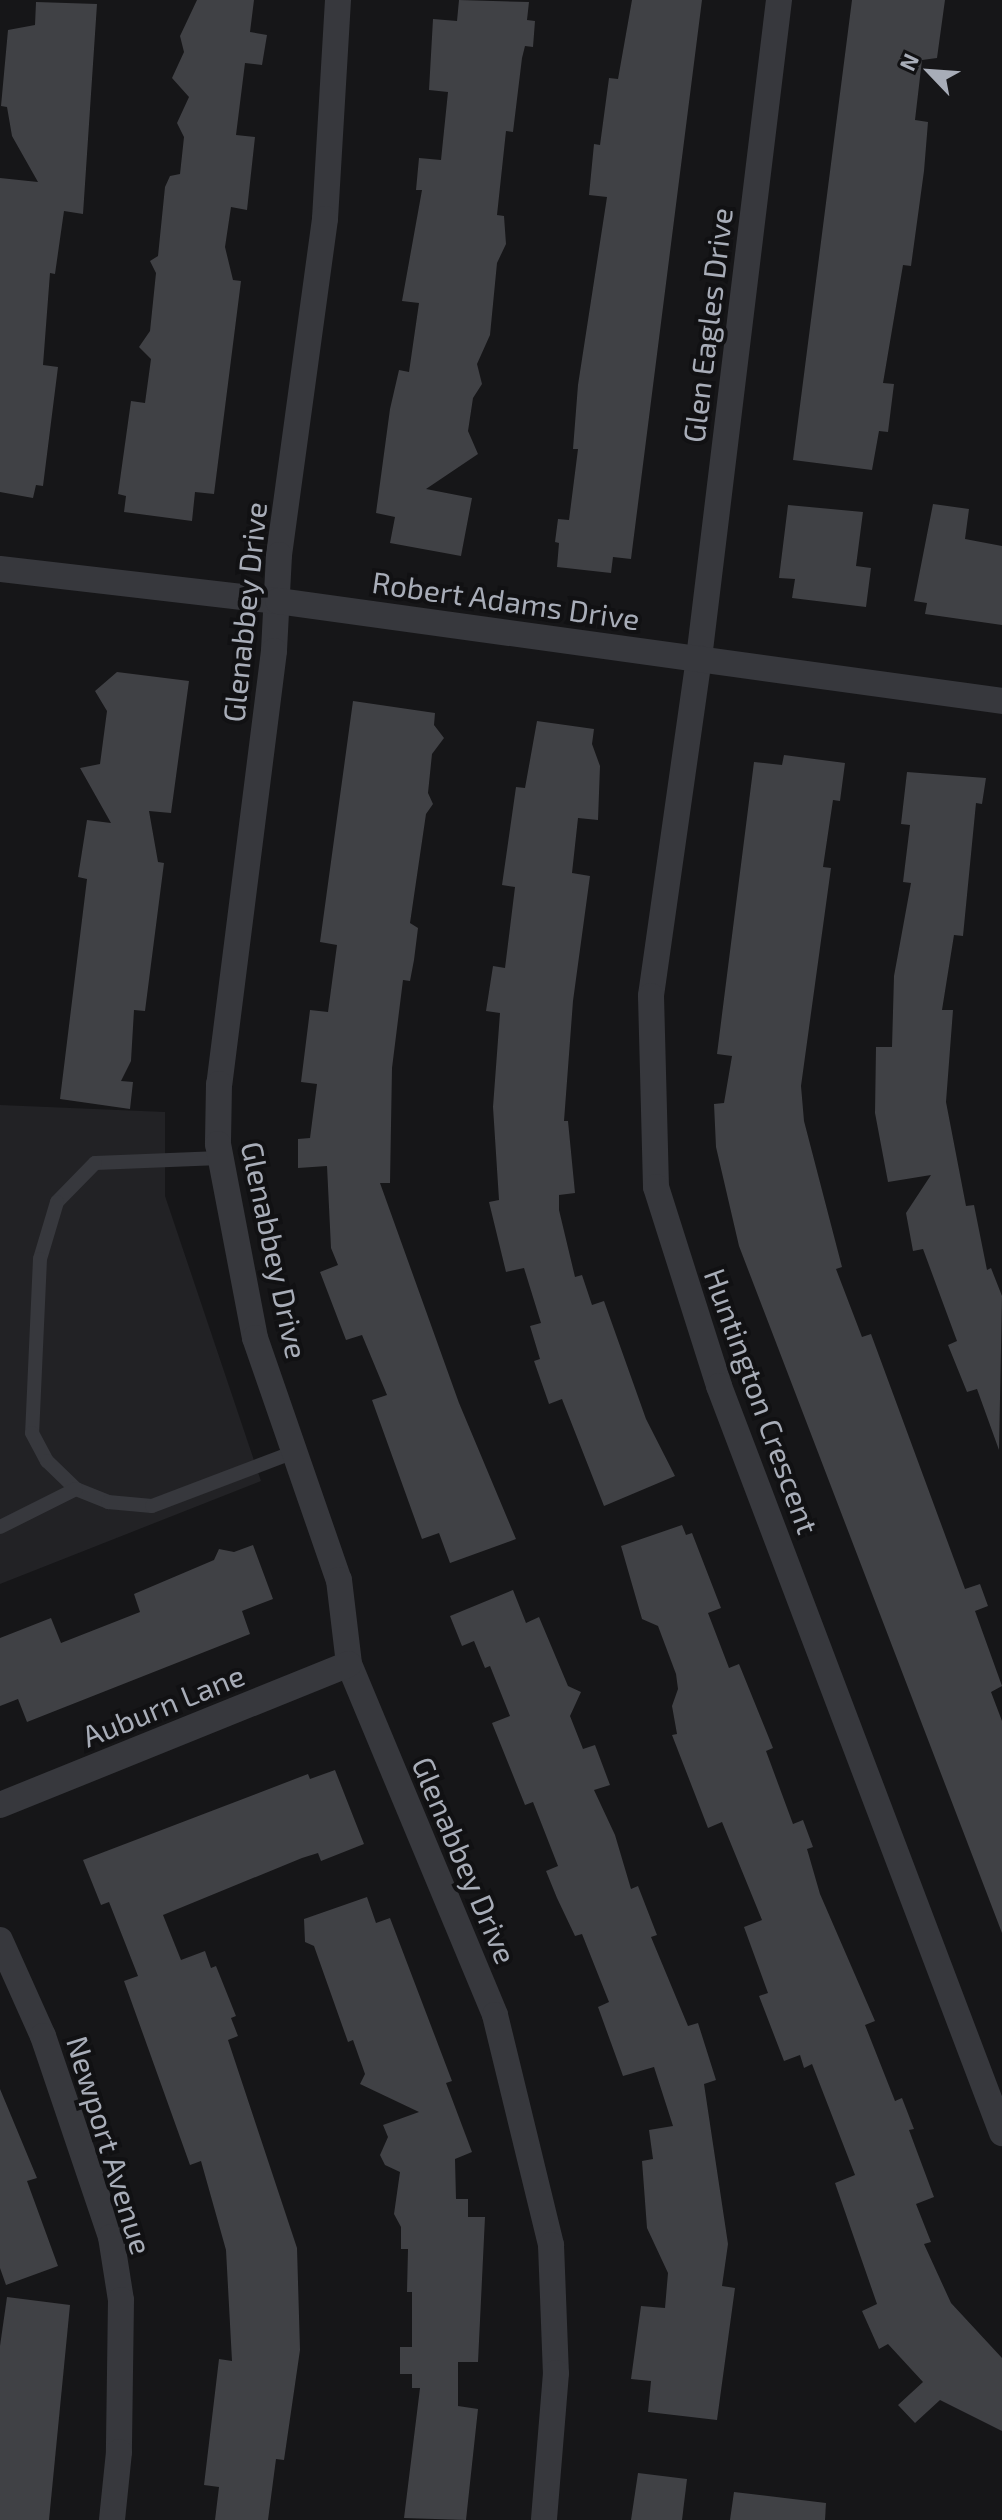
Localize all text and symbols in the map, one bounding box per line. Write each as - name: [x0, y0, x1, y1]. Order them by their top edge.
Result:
- north arrow: [890, 32, 970, 112]
- text: N: [893, 49, 923, 75]
- street label: Glen Eagles Drive: [675, 206, 739, 444]
- street label: Glenabbey Drive: [215, 500, 273, 724]
- street label: Robert Adams Drive: [370, 563, 642, 637]
- street label: Glenabbey Drive: [234, 1138, 316, 1362]
- street label: Huntington Crescent: [697, 1263, 827, 1539]
- street label: Auburn Lane: [77, 1656, 249, 1754]
- street label: Glenabbey Drive: [405, 1751, 525, 1969]
- street label: Newport Avenue: [60, 2031, 160, 2259]

